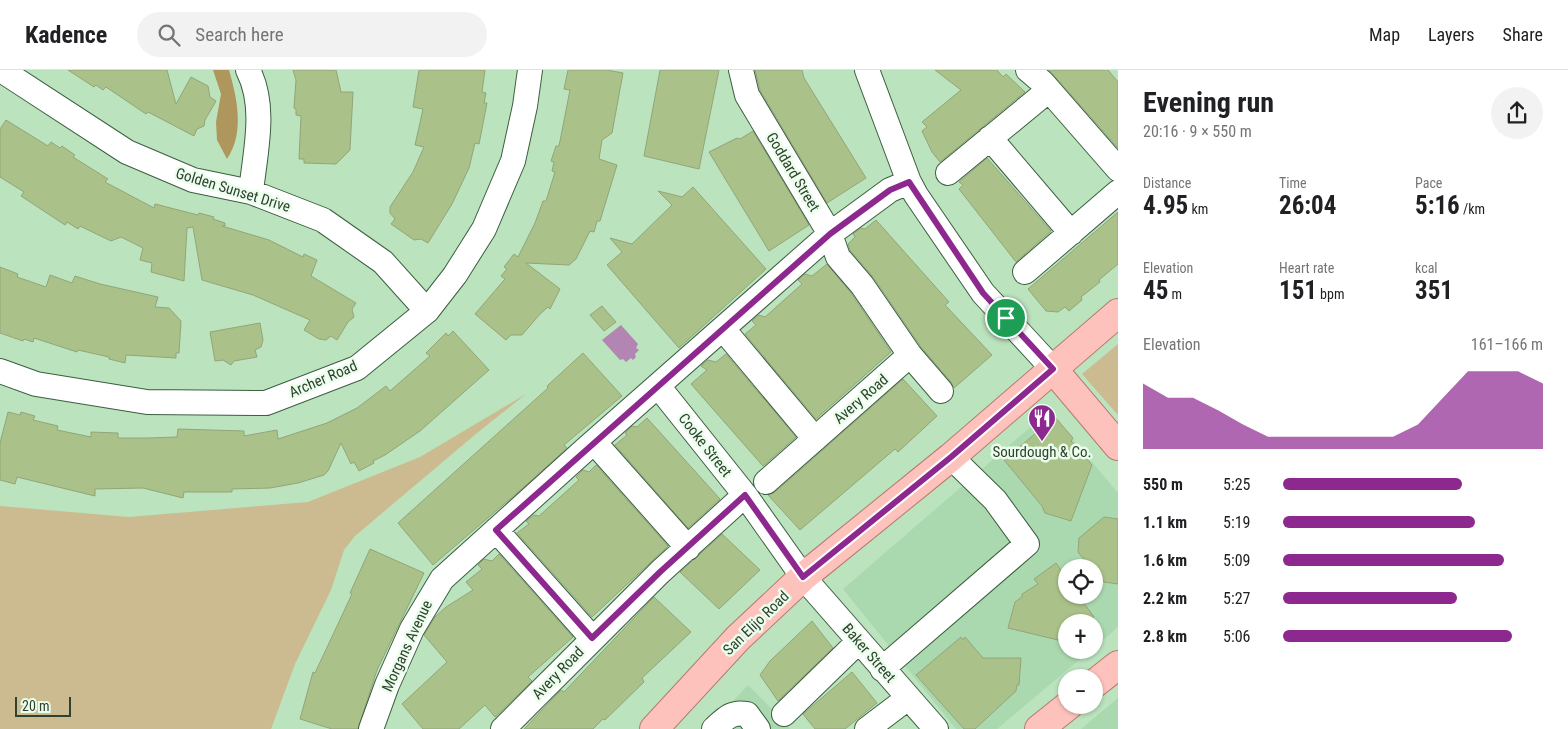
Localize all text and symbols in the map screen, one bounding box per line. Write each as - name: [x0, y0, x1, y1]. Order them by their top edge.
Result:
- search box: [137, 12, 487, 57]
- text: Kadence: [25, 21, 107, 49]
- icon: search: [155, 21, 183, 49]
- text: Search here: [195, 23, 284, 46]
- text: Map: [1369, 24, 1400, 45]
- text: Layers: [1428, 24, 1475, 45]
- text: Share: [1503, 24, 1543, 45]
- text: Evening run: [1143, 86, 1274, 119]
- button: share: [1491, 87, 1543, 139]
- text: 20:16 · 9 × 550 m: [1143, 122, 1252, 141]
- street label: Goddard Street: [762, 129, 824, 215]
- street label: Golden Sunset Drive: [173, 164, 293, 216]
- text: Distance: [1143, 175, 1191, 191]
- text: Time: [1279, 175, 1307, 191]
- text: Pace: [1415, 175, 1442, 191]
- text: 4.95: [1143, 191, 1188, 220]
- text: 26:04: [1279, 191, 1336, 220]
- text: 5:16: [1415, 191, 1460, 220]
- text: km: [1188, 201, 1208, 217]
- text: /km: [1460, 201, 1485, 217]
- text: Elevation: [1143, 260, 1193, 276]
- text: Heart rate: [1279, 260, 1334, 276]
- text: kcal: [1415, 260, 1438, 276]
- text: 45: [1143, 276, 1168, 305]
- text: 151: [1279, 276, 1317, 305]
- text: 351: [1415, 276, 1453, 305]
- text: m: [1168, 286, 1182, 302]
- text: bpm: [1317, 286, 1344, 302]
- pin: [985, 297, 1027, 339]
- icon: arrive: [992, 304, 1020, 332]
- text: Elevation: [1143, 335, 1201, 354]
- text: 161–166 m: [1471, 335, 1543, 354]
- street label: Archer Road: [286, 357, 360, 401]
- street label: Avery Road: [830, 371, 892, 427]
- restaurant icon: Sourdough & Co.: [1027, 403, 1057, 442]
- street label: Cooke Street: [675, 410, 735, 480]
- place label: Sourdough & Co.: [993, 443, 1091, 461]
- text: 550 m: [1143, 475, 1183, 494]
- text: 5:25: [1223, 475, 1250, 494]
- text: 1.1 km: [1143, 513, 1187, 532]
- text: 5:19: [1223, 513, 1250, 532]
- text: 1.6 km: [1143, 551, 1187, 570]
- text: 5:09: [1223, 551, 1250, 570]
- map controls: [1058, 559, 1103, 714]
- button: locate: [1058, 559, 1103, 604]
- street label: San Elijo Road: [719, 587, 793, 659]
- text: 2.2 km: [1143, 589, 1187, 608]
- text: 5:27: [1223, 589, 1250, 608]
- street label: Morgans Avenue: [378, 598, 436, 694]
- button: +: [1058, 614, 1103, 659]
- street label: Baker Street: [839, 620, 899, 686]
- text: 2.8 km: [1143, 627, 1187, 646]
- text: 5:06: [1223, 627, 1250, 646]
- street label: Avery Road: [529, 643, 587, 703]
- button: −: [1058, 669, 1103, 714]
- scale bar: [15, 694, 71, 717]
- text: 20 m: [22, 698, 50, 714]

